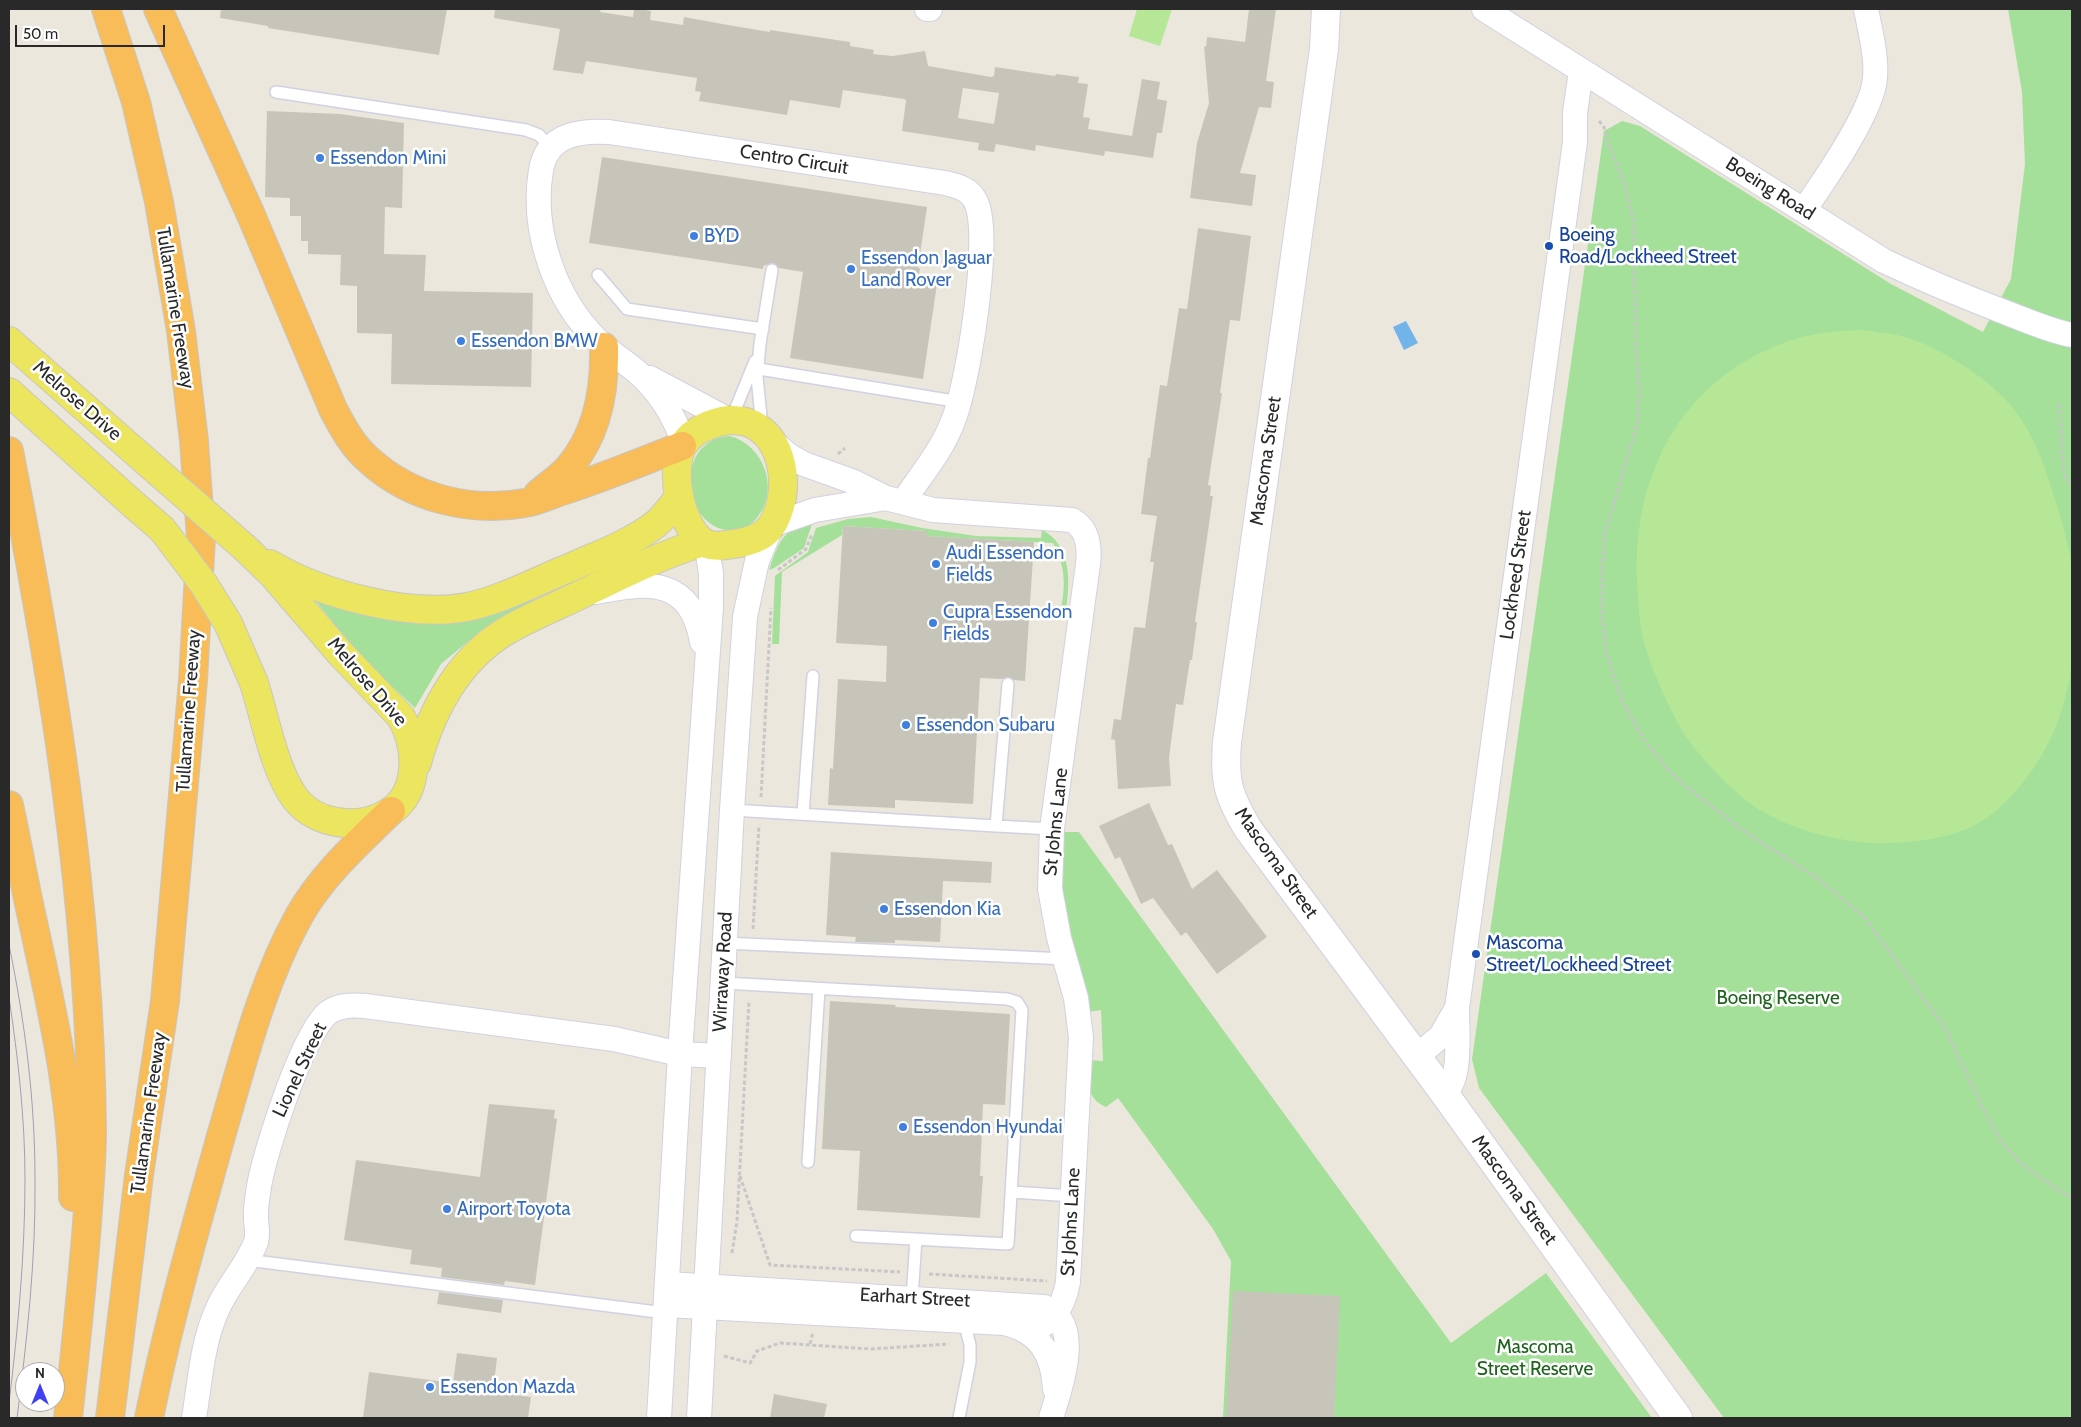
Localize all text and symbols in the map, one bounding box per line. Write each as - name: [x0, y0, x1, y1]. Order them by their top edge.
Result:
- scale bar: [18, 15, 168, 47]
- text: 50 m: [23, 25, 58, 43]
- street label: Centro Circuit: [738, 140, 850, 180]
- place label: Essendon Mini: [330, 147, 446, 169]
- marker: Essendon Mini: [314, 152, 326, 164]
- street label: Boeing Road: [1721, 153, 1819, 225]
- place label: Boeing Road/Lockheed Street: [1559, 224, 1737, 268]
- place label: BYD: [704, 225, 739, 247]
- street label: Tullamarine Freeway: [151, 226, 199, 390]
- marker: BYD: [688, 230, 700, 242]
- marker: Boeing Road/Lockheed Street: [1543, 240, 1555, 252]
- place label: Essendon Jaguar Land Rover: [861, 247, 992, 291]
- marker: Essendon Jaguar Land Rover: [845, 263, 857, 275]
- place label: Essendon BMW: [471, 330, 598, 352]
- marker: Essendon BMW: [455, 335, 467, 347]
- street label: Melrose Drive: [28, 356, 126, 446]
- street label: Mascoma Street: [1246, 395, 1286, 527]
- street label: Lockheed Street: [1496, 509, 1536, 641]
- place label: Audi Essendon Fields: [946, 542, 1064, 586]
- marker: Audi Essendon Fields: [930, 558, 942, 570]
- place label: Cupra Essendon Fields: [943, 601, 1072, 645]
- marker: Cupra Essendon Fields: [927, 617, 939, 629]
- street label: Tullamarine Freeway: [172, 629, 206, 793]
- street label: Melrose Drive: [322, 633, 412, 731]
- place label: Essendon Subaru: [916, 714, 1055, 736]
- marker: Essendon Subaru: [900, 719, 912, 731]
- street label: St Johns Lane: [1039, 767, 1073, 877]
- street label: Mascoma Street: [1229, 803, 1323, 923]
- place label: Essendon Kia: [894, 898, 1001, 920]
- marker: Essendon Kia: [878, 903, 890, 915]
- street label: Wirraway Road: [708, 911, 738, 1033]
- place label: Mascoma Street/Lockheed Street: [1486, 932, 1671, 976]
- marker: Mascoma Street/Lockheed Street: [1470, 948, 1482, 960]
- park label: Boeing Reserve: [1716, 987, 1840, 1009]
- street label: Lionel Street: [268, 1019, 332, 1121]
- street label: Tullamarine Freeway: [126, 1031, 172, 1195]
- place label: Essendon Hyundai: [913, 1116, 1063, 1138]
- marker: Essendon Hyundai: [897, 1121, 909, 1133]
- street label: Mascoma Street: [1467, 1131, 1561, 1249]
- street label: St Johns Lane: [1057, 1167, 1085, 1277]
- place label: Airport Toyota: [457, 1198, 571, 1220]
- marker: Airport Toyota: [441, 1203, 453, 1215]
- street label: Earhart Street: [859, 1284, 971, 1312]
- park label: Mascoma Street Reserve: [1477, 1336, 1593, 1380]
- north arrow: [15, 1362, 65, 1412]
- text: N: [35, 1364, 45, 1382]
- place label: Essendon Mazda: [440, 1376, 575, 1398]
- marker: Essendon Mazda: [424, 1381, 436, 1393]

